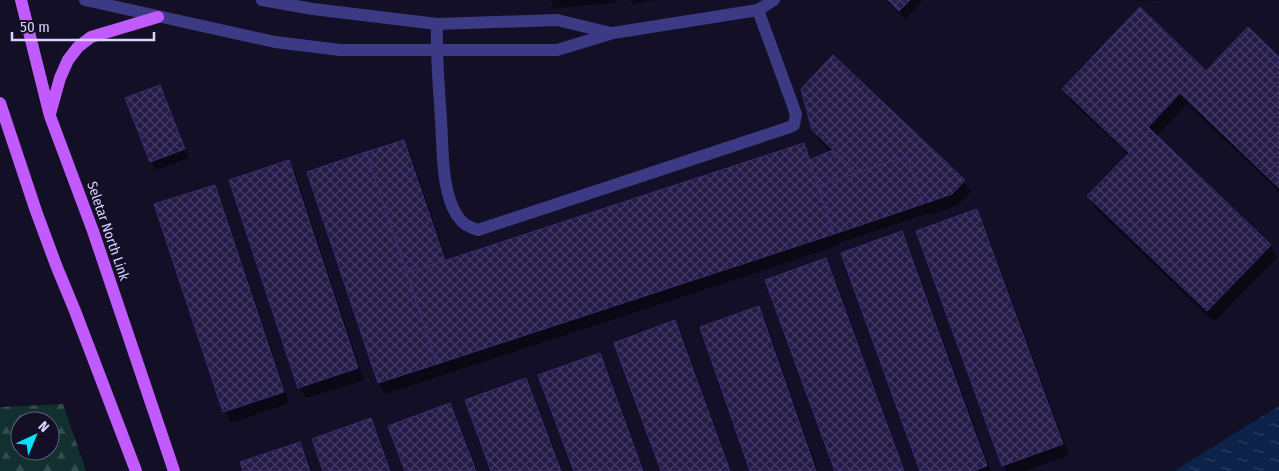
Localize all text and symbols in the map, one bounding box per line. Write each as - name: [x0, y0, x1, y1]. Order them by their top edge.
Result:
- scale bar: [12, 10, 155, 42]
- text: 50 m: [20, 18, 50, 36]
- street label: Seletar North Link: [83, 179, 133, 283]
- north arrow: [10, 411, 60, 461]
- text: N: [35, 418, 53, 436]

